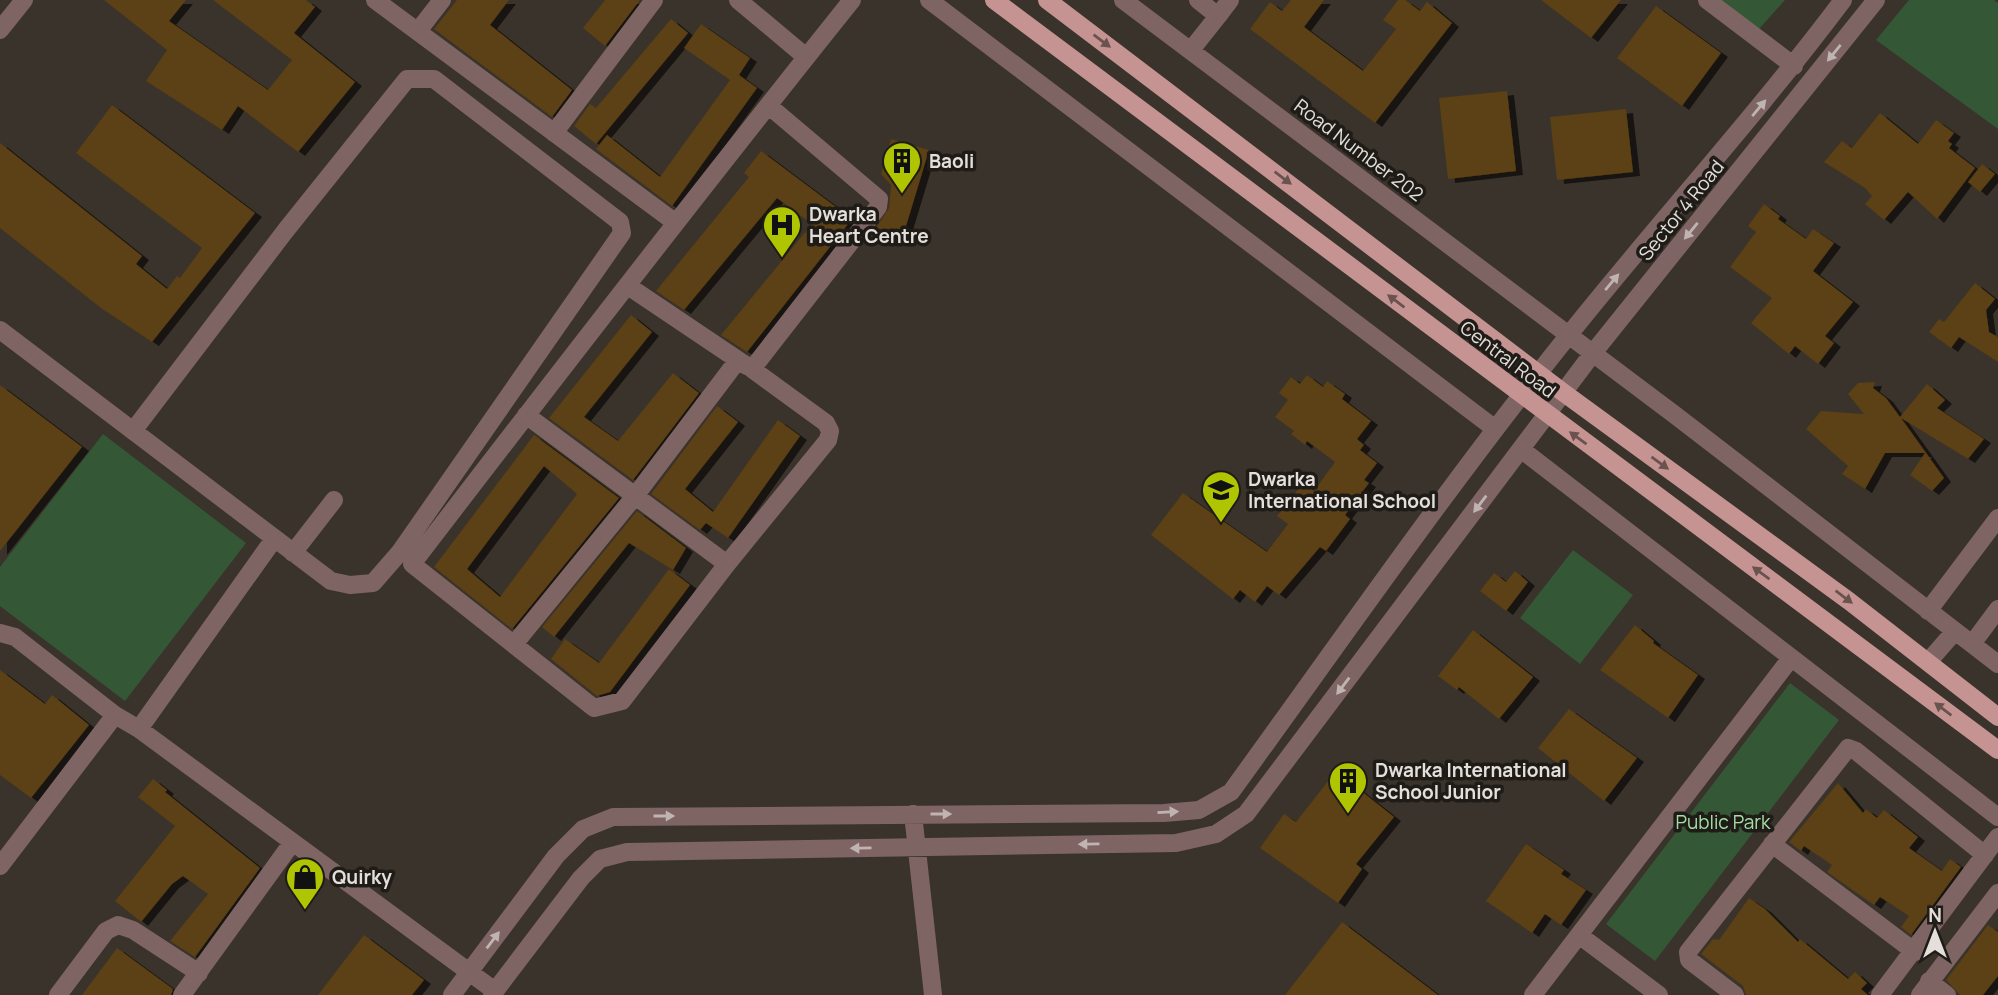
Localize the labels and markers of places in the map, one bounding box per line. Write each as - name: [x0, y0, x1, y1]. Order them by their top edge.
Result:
- building icon: Baoli: [881, 140, 923, 195]
- place label: Baoli: [929, 148, 974, 174]
- place label: Dwarka Heart Centre: [809, 201, 929, 249]
- hospital icon: Dwarka Heart Centre: [761, 204, 803, 259]
- place label: Dwarka International School: [1248, 466, 1436, 514]
- school or university icon: Dwarka International School: [1200, 469, 1242, 524]
- place label: Dwarka International School Junior: [1375, 757, 1567, 805]
- building icon: Dwarka International School Junior: [1327, 760, 1369, 815]
- shop icon: Quirky: [284, 856, 326, 911]
- place label: Quirky: [332, 864, 392, 890]

